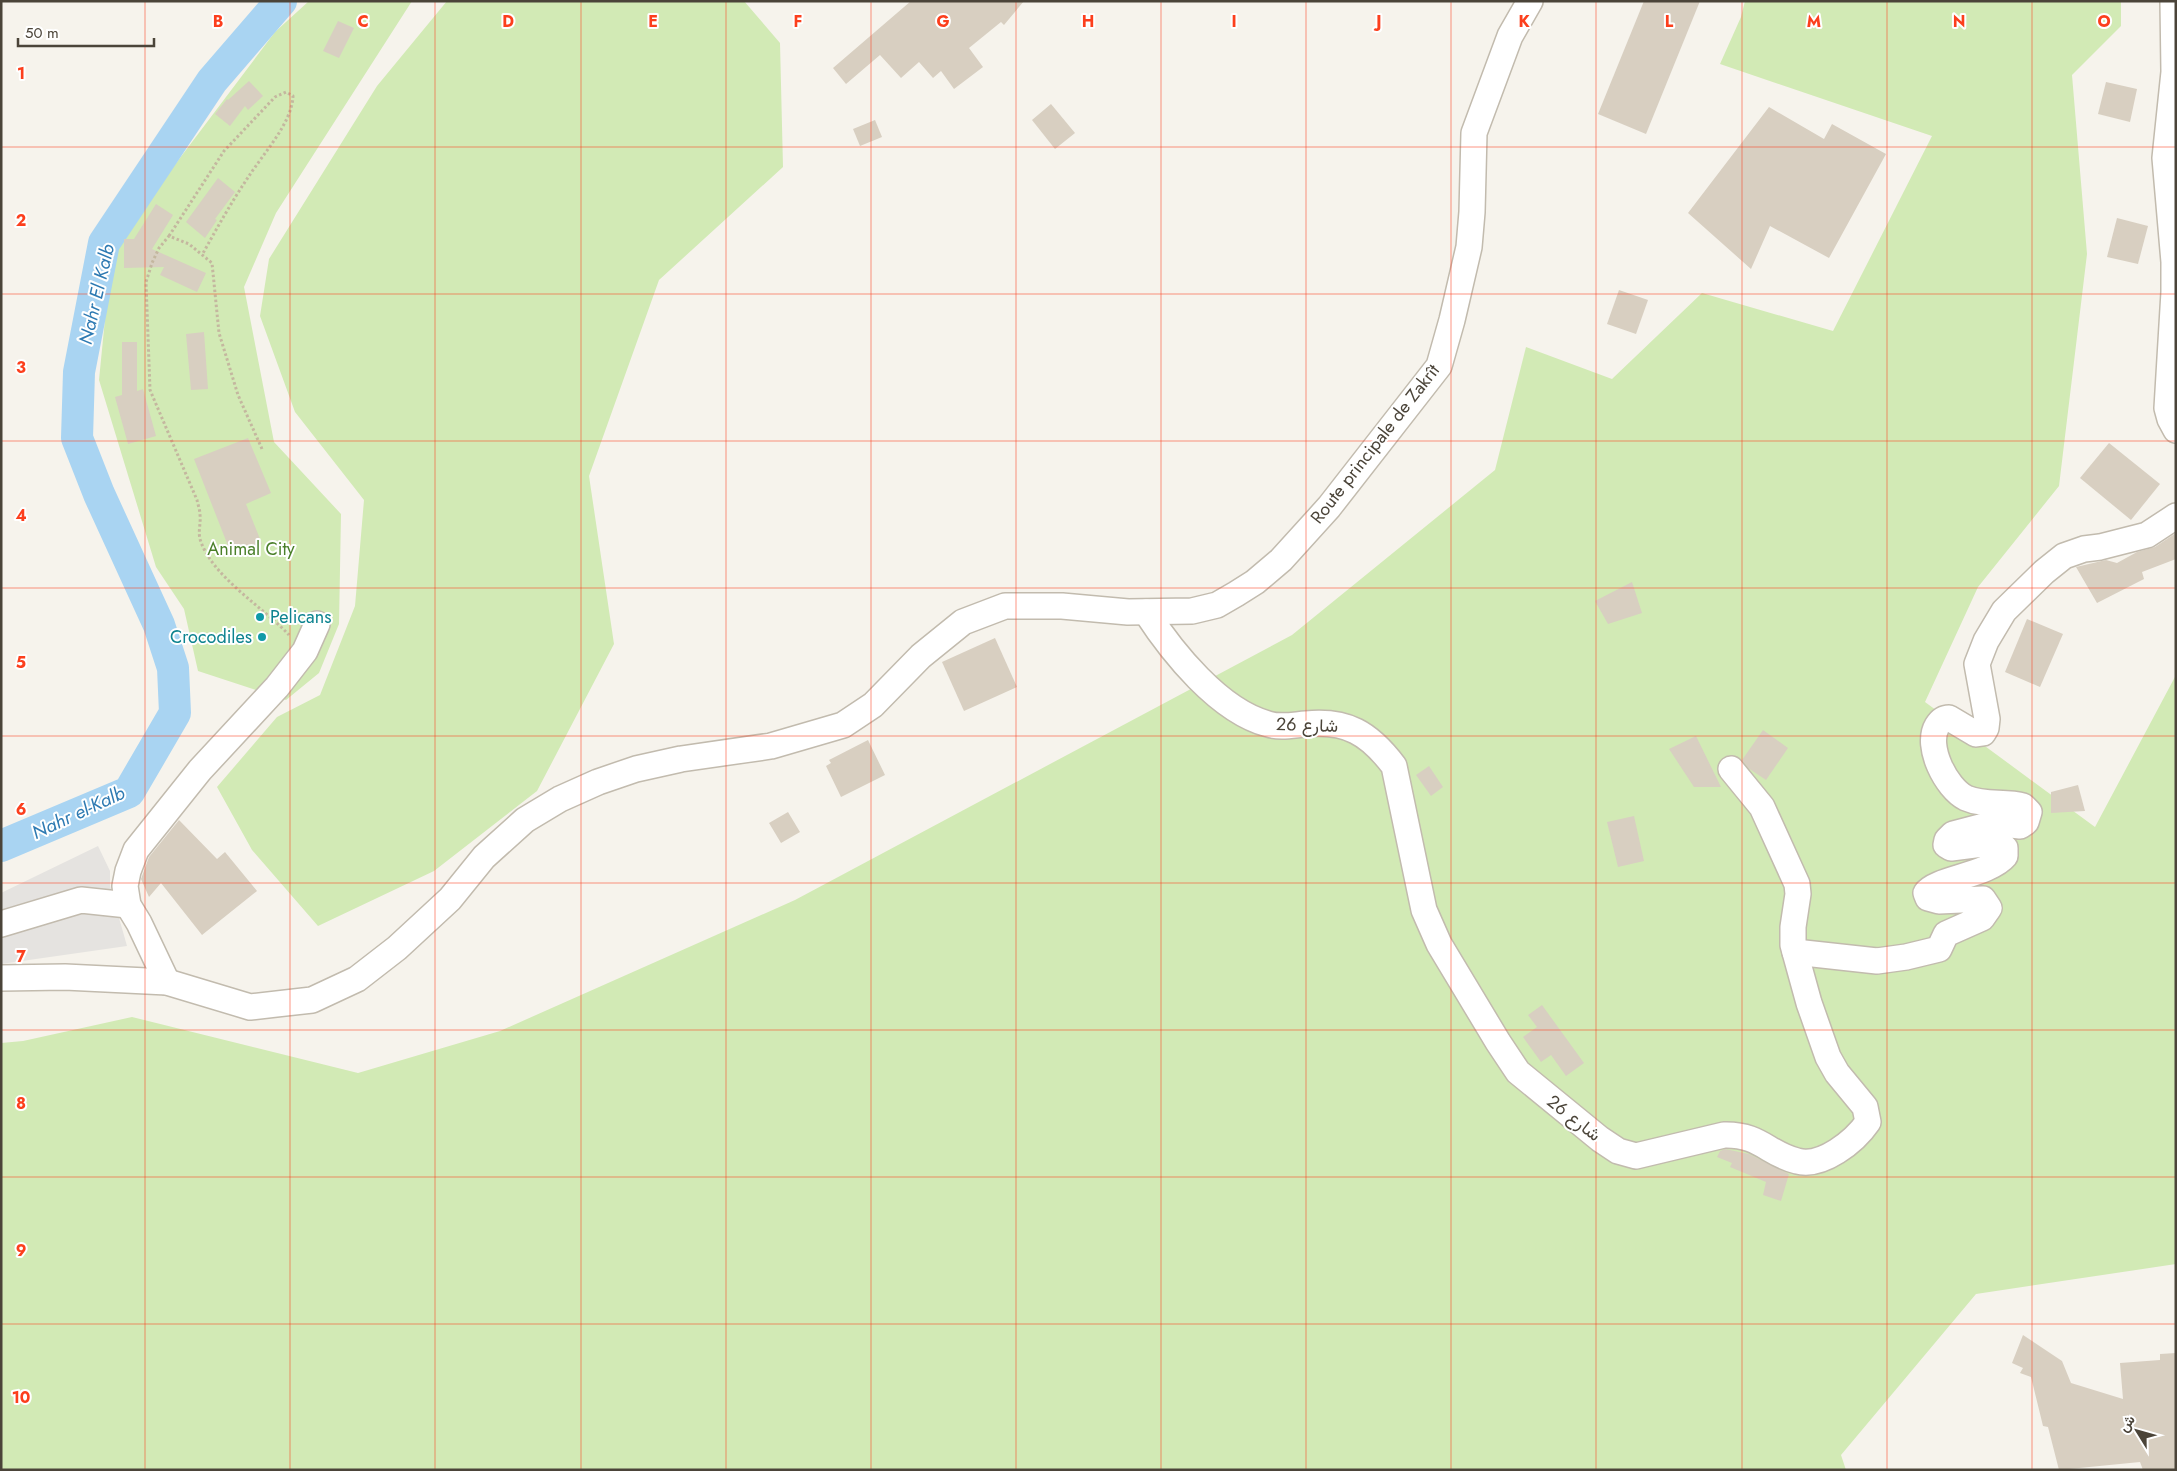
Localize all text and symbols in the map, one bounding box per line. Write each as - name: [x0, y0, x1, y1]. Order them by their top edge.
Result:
- text: B: [213, 10, 223, 33]
- text: C: [357, 10, 369, 33]
- text: D: [502, 10, 514, 33]
- text: E: [648, 10, 658, 33]
- text: F: [794, 10, 802, 33]
- text: G: [936, 10, 950, 33]
- text: H: [1082, 10, 1094, 33]
- text: I: [1231, 10, 1237, 33]
- text: J: [1373, 10, 1382, 33]
- text: K: [1518, 10, 1530, 33]
- text: L: [1665, 10, 1674, 33]
- text: M: [1807, 10, 1821, 33]
- text: N: [1953, 10, 1965, 33]
- text: O: [2097, 10, 2111, 33]
- scale bar: [18, 15, 154, 47]
- text: 50 m: [25, 22, 59, 44]
- text: 1: [17, 62, 25, 85]
- text: 2: [16, 209, 26, 232]
- water label: Nahr El Kalb: [72, 241, 121, 347]
- text: 3: [16, 356, 26, 379]
- street label: Route principale de Zakrît: [1304, 358, 1446, 529]
- text: 4: [15, 504, 27, 527]
- park label: Animal City: [207, 536, 295, 562]
- place label: Pelicans: [270, 604, 331, 630]
- marker: Pelicans: [254, 611, 266, 623]
- place label: Crocodiles: [170, 624, 252, 650]
- marker: Crocodiles: [256, 631, 268, 643]
- text: 5: [16, 651, 26, 674]
- street label: شارع 26: [1275, 711, 1339, 739]
- water label: Nahr el-Kalb: [27, 779, 130, 846]
- text: 6: [16, 798, 26, 821]
- text: 7: [16, 945, 26, 968]
- street label: شارع 26: [1541, 1089, 1607, 1147]
- text: 8: [16, 1092, 26, 1115]
- text: 9: [16, 1239, 26, 1262]
- text: 10: [12, 1386, 30, 1409]
- north arrow: [2112, 1406, 2162, 1456]
- text: ش: [2114, 1410, 2140, 1436]

